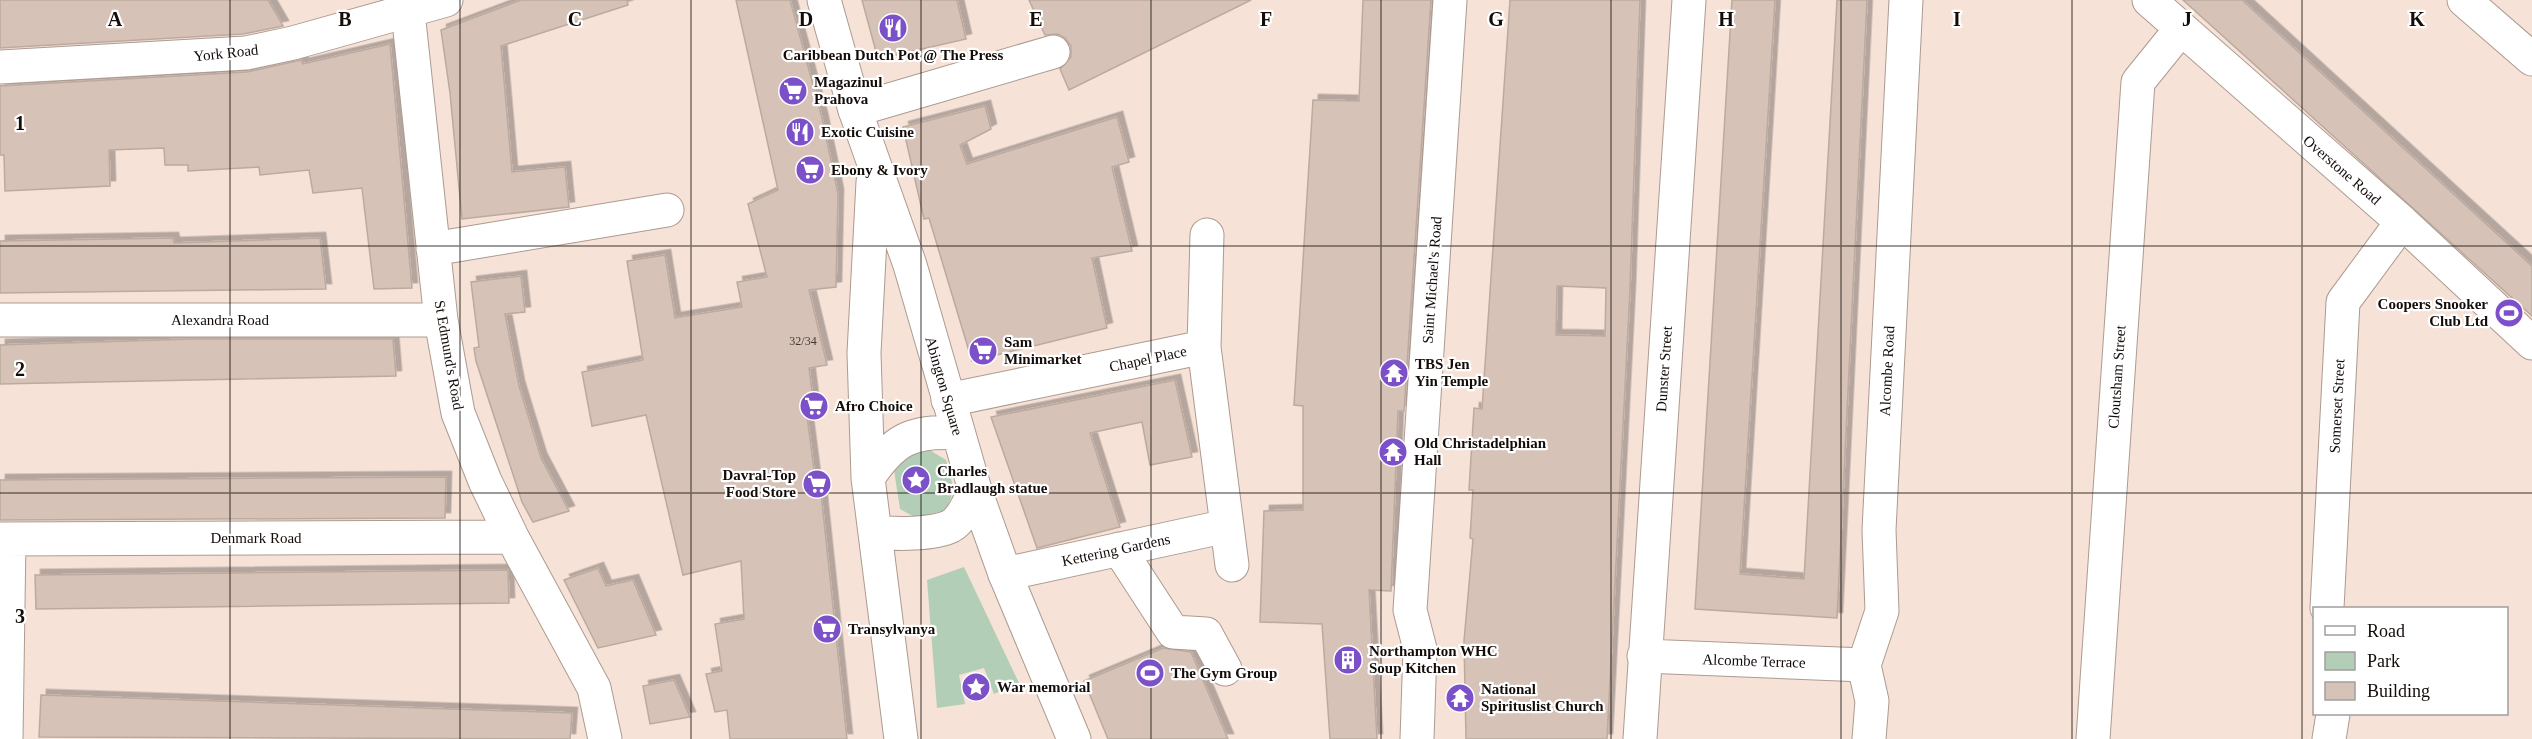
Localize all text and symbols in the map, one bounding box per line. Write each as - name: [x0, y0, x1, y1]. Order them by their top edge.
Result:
- text: A: [108, 8, 123, 30]
- text: B: [338, 8, 352, 30]
- text: C: [568, 8, 582, 30]
- text: D: [799, 8, 813, 30]
- text: E: [1029, 8, 1043, 30]
- text: F: [1260, 8, 1272, 30]
- text: G: [1488, 8, 1504, 30]
- text: H: [1718, 8, 1734, 30]
- text: I: [1953, 8, 1961, 30]
- text: J: [2182, 8, 2192, 30]
- text: K: [2409, 8, 2425, 30]
- restaurant icon: Caribbean Dutch Pot @ The Press: [877, 12, 909, 44]
- street label: York Road: [193, 42, 260, 64]
- place label: Caribbean Dutch Pot @ The Press: [783, 47, 1003, 63]
- place label: Magazinul Prahova: [814, 74, 882, 107]
- supermarket icon: Magazinul Prahova: [777, 75, 809, 107]
- text: 1: [15, 112, 25, 134]
- restaurant icon: Exotic Cuisine: [784, 116, 816, 148]
- place label: Exotic Cuisine: [821, 124, 914, 140]
- street label: Overstone Road: [2300, 132, 2384, 208]
- supermarket icon: Ebony & Ivory: [794, 154, 826, 186]
- place label: Ebony & Ivory: [831, 162, 928, 178]
- street label: Saint Michael's Road: [1420, 215, 1444, 344]
- place label: Coopers Snooker Club Ltd: [2378, 296, 2489, 329]
- sports icon: Coopers Snooker Club Ltd: [2493, 297, 2525, 329]
- street label: St Edmund's Road: [431, 299, 467, 412]
- street label: Alexandra Road: [171, 312, 269, 328]
- street label: Cloutsham Street: [2105, 324, 2129, 429]
- street label: Dunster Street: [1653, 325, 1675, 413]
- street label: Alcombe Road: [1877, 325, 1897, 417]
- house number: 32/34: [789, 334, 817, 348]
- place label: Sam Minimarket: [1004, 334, 1081, 367]
- street label: Abington Square: [922, 335, 966, 438]
- supermarket icon: Sam Minimarket: [967, 335, 999, 367]
- street label: Chapel Place: [1108, 343, 1188, 375]
- place label: TBS Jen Yin Temple: [1415, 356, 1489, 389]
- temple icon: TBS Jen Yin Temple: [1378, 357, 1410, 389]
- text: 2: [15, 358, 25, 380]
- street label: Somerset Street: [2327, 358, 2348, 454]
- supermarket icon: Afro Choice: [798, 390, 830, 422]
- place label: Afro Choice: [835, 398, 913, 414]
- place label: Old Christadelphian Hall: [1414, 435, 1547, 468]
- temple icon: Old Christadelphian Hall: [1377, 436, 1409, 468]
- place label: Charles Bradlaugh statue: [937, 463, 1048, 496]
- place icon: Charles Bradlaugh statue: [900, 464, 932, 496]
- place label: Davral-Top Food Store: [722, 467, 796, 500]
- supermarket icon: Davral-Top Food Store: [801, 468, 833, 500]
- street label: Denmark Road: [210, 530, 302, 546]
- street label: Kettering Gardens: [1060, 531, 1172, 569]
- text: 3: [15, 605, 25, 627]
- legend: [2313, 607, 2508, 715]
- supermarket icon: Transylvanya: [811, 613, 843, 645]
- place label: Transylvanya: [848, 621, 936, 637]
- text: Road: [2367, 621, 2405, 641]
- place label: Northampton WHC Soup Kitchen: [1369, 643, 1497, 676]
- building icon: Northampton WHC Soup Kitchen: [1332, 644, 1364, 676]
- street label: Alcombe Terrace: [1702, 651, 1806, 671]
- text: Park: [2367, 651, 2400, 671]
- sports icon: The Gym Group: [1134, 657, 1166, 689]
- place label: The Gym Group: [1171, 665, 1277, 681]
- place icon: War memorial: [960, 671, 992, 703]
- place label: War memorial: [997, 679, 1090, 695]
- place label: National Spirituslist Church: [1481, 681, 1604, 714]
- text: Building: [2367, 681, 2430, 701]
- temple icon: National Spirituslist Church: [1444, 682, 1476, 714]

